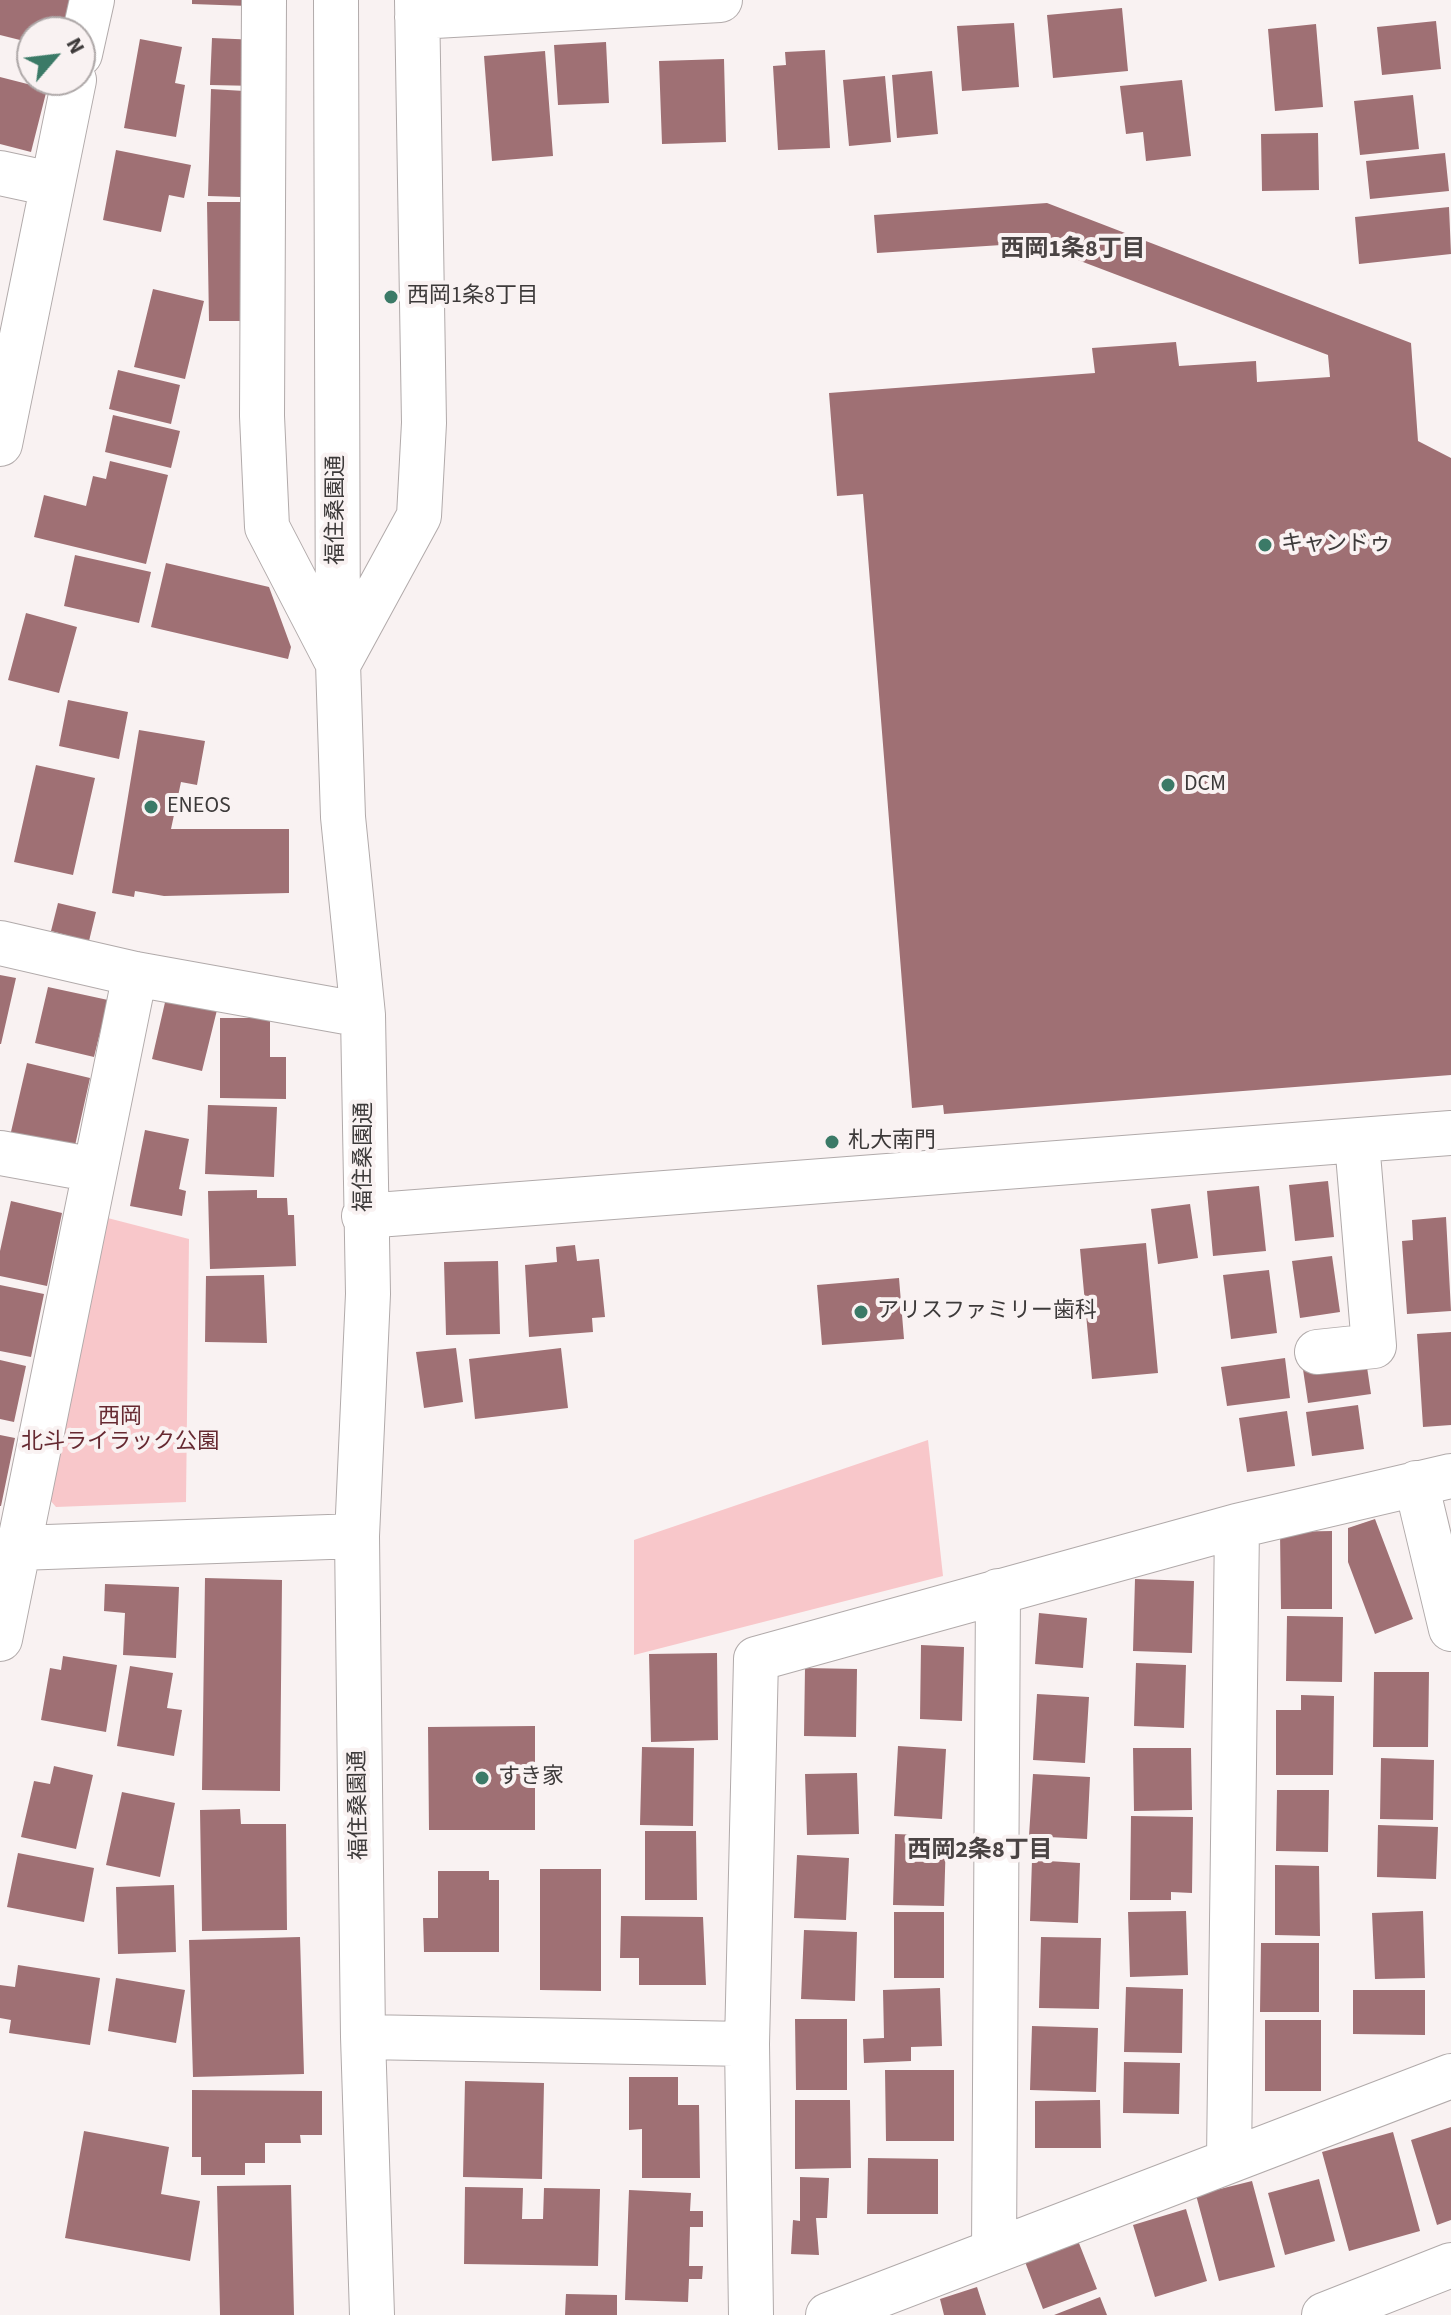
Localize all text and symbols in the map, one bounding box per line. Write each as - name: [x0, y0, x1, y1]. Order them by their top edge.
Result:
- north arrow: [16, 16, 96, 96]
- text: N: [58, 32, 93, 60]
- district label: 西岡1条8丁目: [1000, 237, 1146, 265]
- place label: 西岡1条8丁目: [407, 284, 539, 310]
- marker: 西岡1条8丁目: [382, 288, 400, 306]
- street label: 福住桑園通: [324, 455, 350, 565]
- place label: キャンドゥ: [1281, 532, 1391, 558]
- marker: キャンドゥ: [1256, 536, 1274, 554]
- place label: DCM: [1184, 772, 1226, 798]
- marker: DCM: [1159, 776, 1177, 794]
- place label: ENEOS: [167, 794, 231, 820]
- marker: ENEOS: [142, 798, 160, 816]
- street label: 福住桑園通: [352, 1102, 378, 1212]
- place label: 札大南門: [848, 1129, 936, 1155]
- marker: 札大南門: [823, 1133, 841, 1151]
- place label: アリスファミリー歯科: [877, 1299, 1097, 1325]
- marker: アリスファミリー歯科: [852, 1303, 870, 1321]
- park label: 西岡 北斗ライラック公園: [21, 1405, 219, 1456]
- street label: 福住桑園通: [346, 1750, 374, 1860]
- place label: すき家: [498, 1765, 564, 1791]
- marker: すき家: [473, 1769, 491, 1787]
- district label: 西岡2条8丁目: [907, 1838, 1053, 1866]

